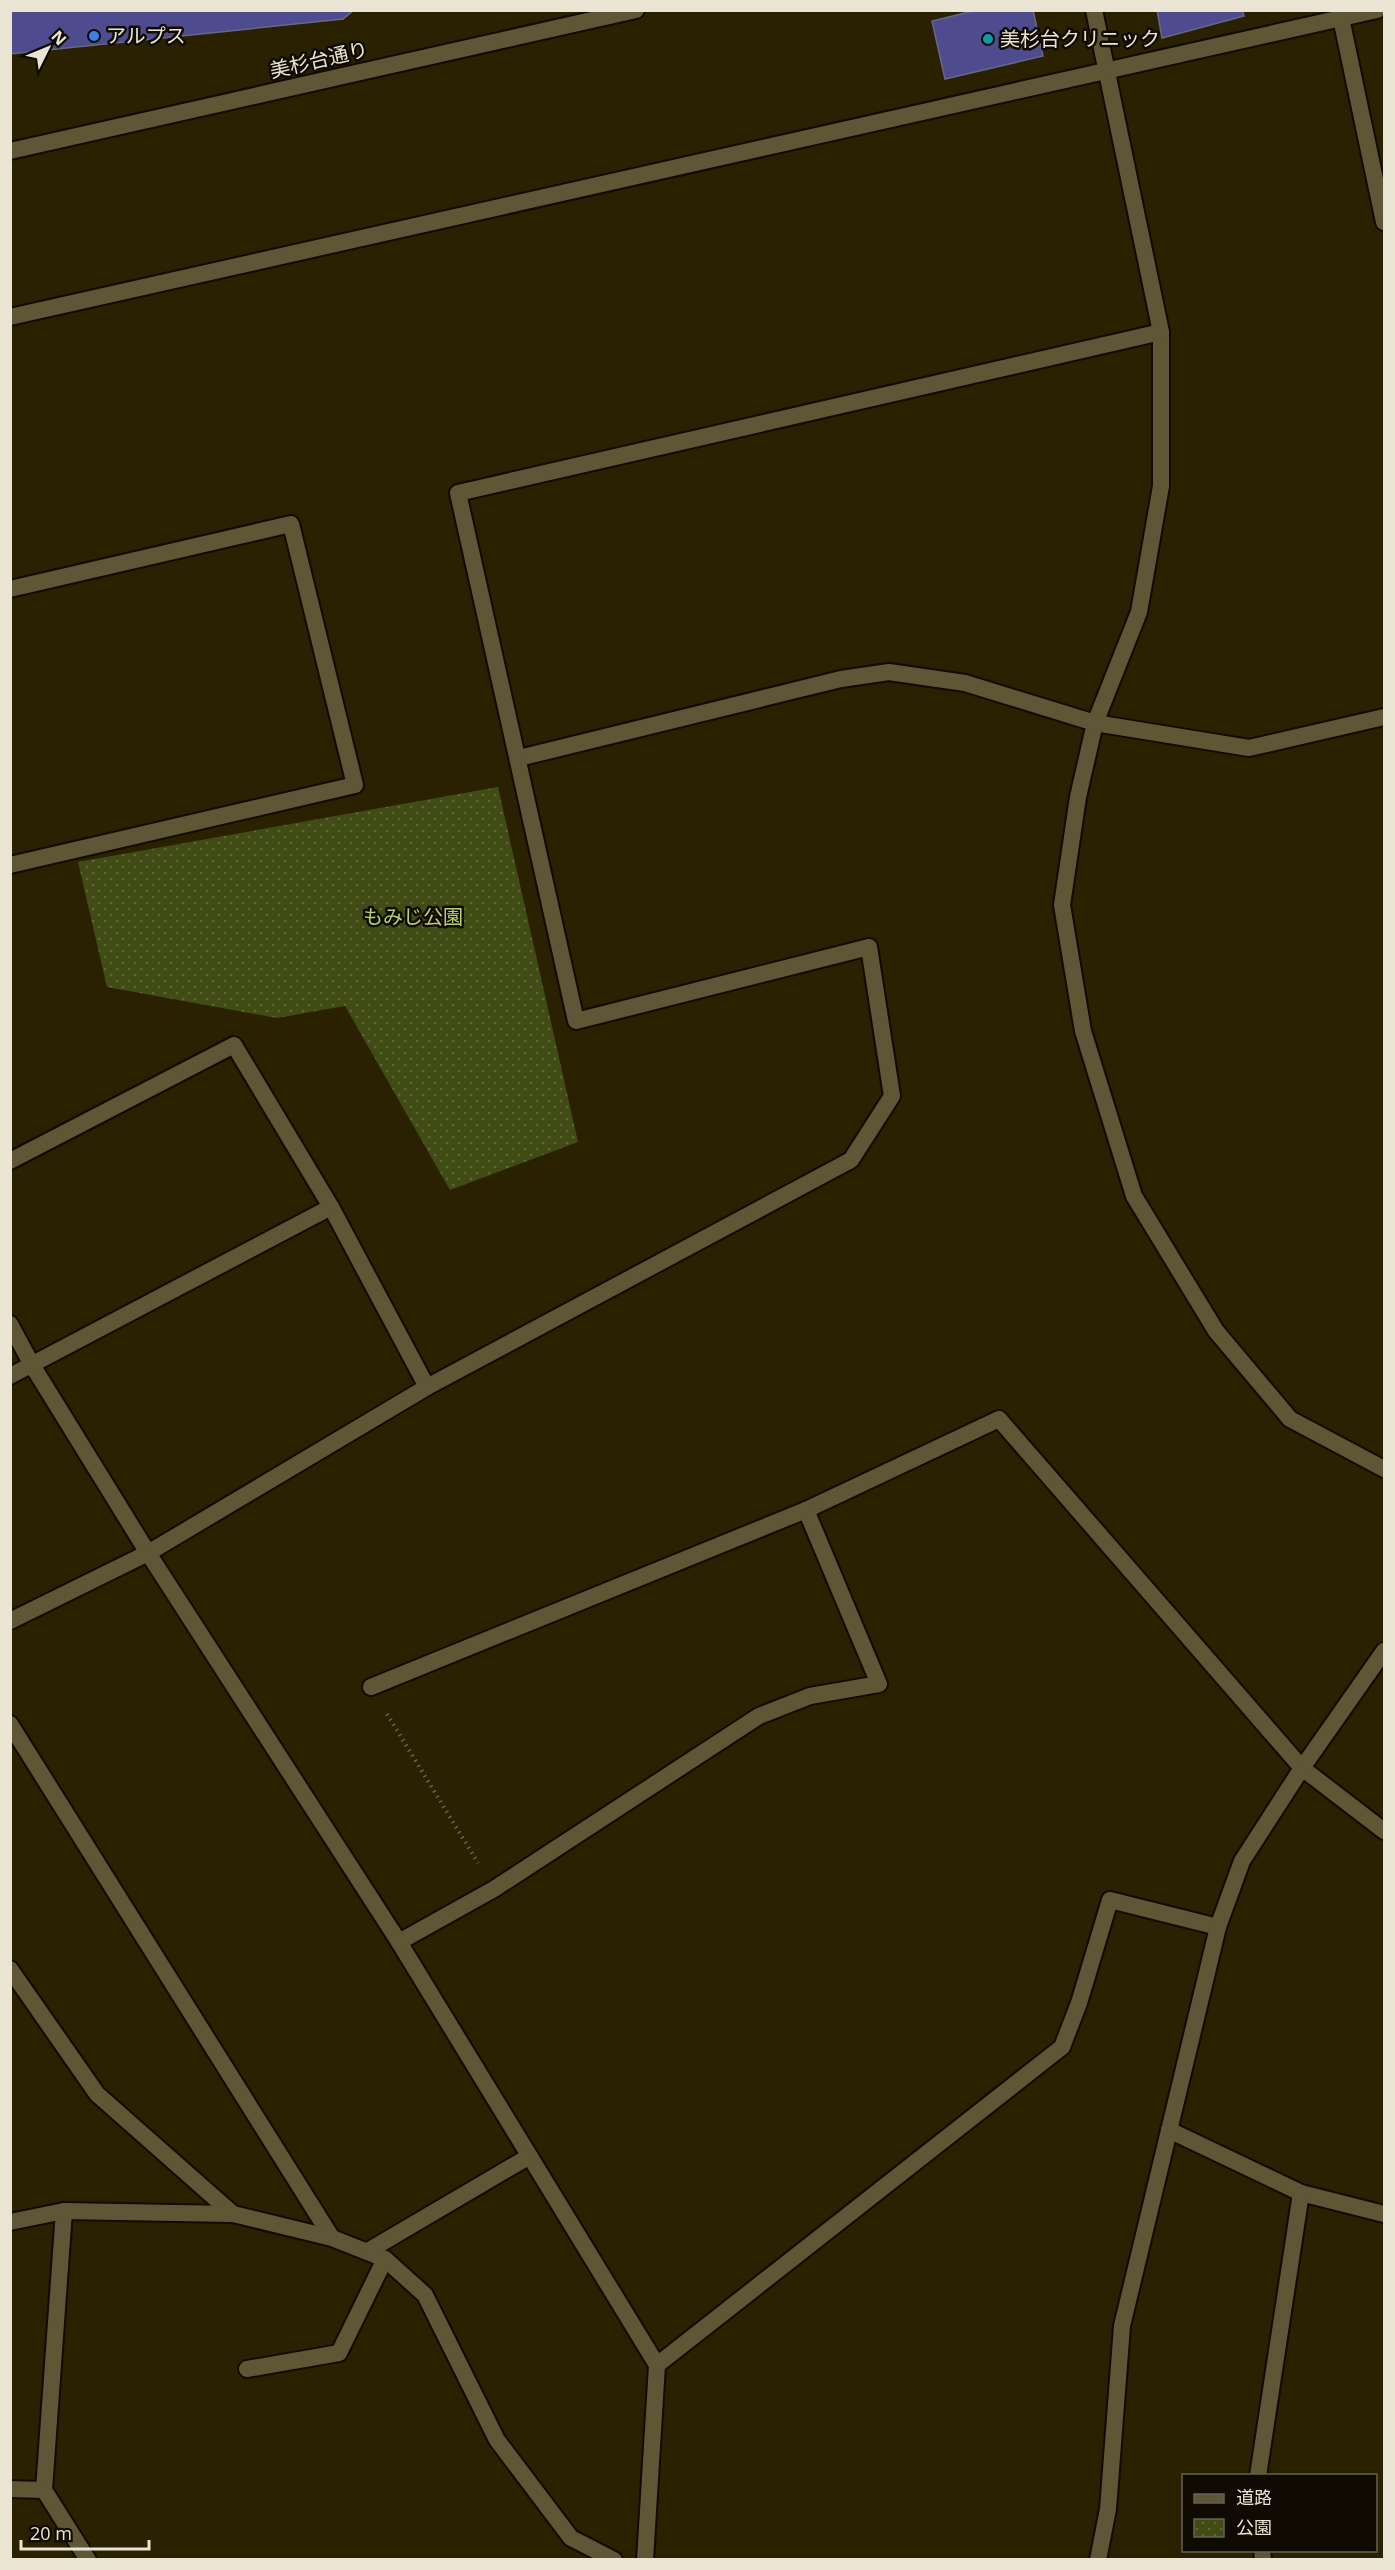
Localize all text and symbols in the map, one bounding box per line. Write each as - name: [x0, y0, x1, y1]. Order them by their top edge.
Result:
- north arrow: [18, 18, 78, 78]
- place label: アルプス: [106, 22, 186, 49]
- place label: 美杉台クリニック: [1000, 25, 1160, 52]
- text: N: [46, 26, 71, 50]
- marker: アルプス: [87, 29, 101, 43]
- marker: 美杉台クリニック: [981, 32, 995, 46]
- street label: 美杉台通り: [267, 35, 371, 84]
- park label: もみじ公園: [363, 903, 463, 930]
- legend: [1182, 2474, 1377, 2552]
- text: 道路: [1236, 2485, 1272, 2509]
- scale bar: [21, 2513, 148, 2551]
- text: 公園: [1236, 2515, 1272, 2539]
- text: 20 m: [30, 2521, 72, 2545]

